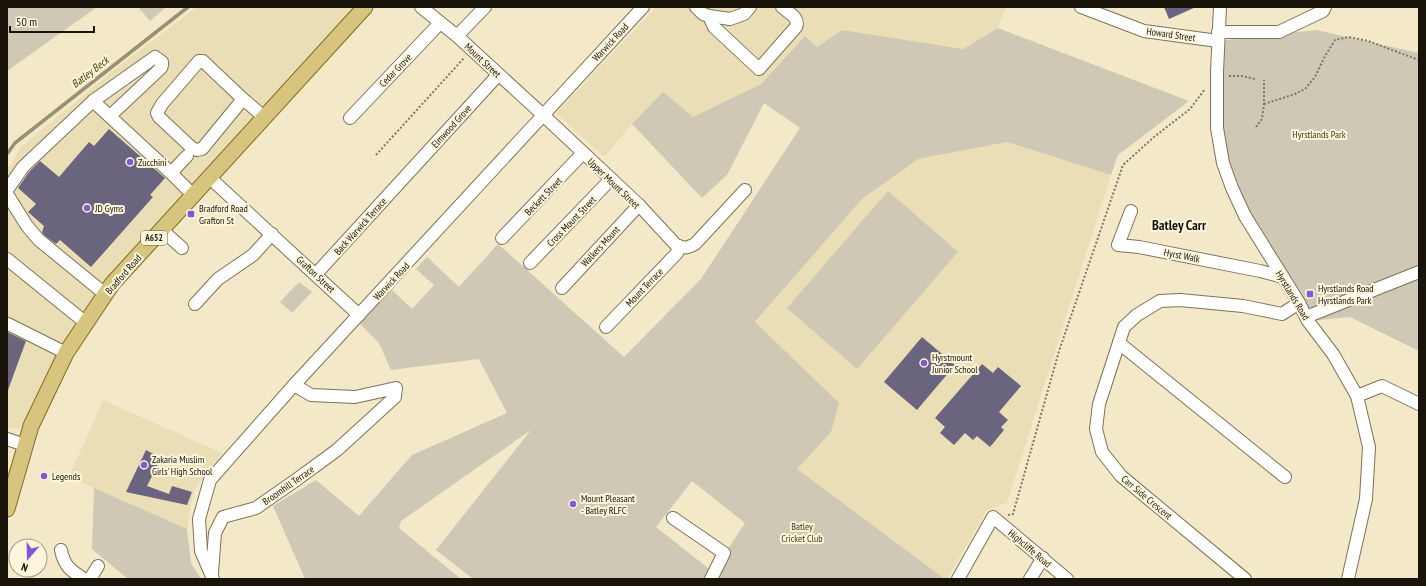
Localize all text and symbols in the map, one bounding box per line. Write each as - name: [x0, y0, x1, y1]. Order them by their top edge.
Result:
- scale bar: [10, 8, 94, 34]
- text: 50 m: [16, 14, 37, 29]
- street label: Warwick Road: [589, 21, 631, 64]
- street label: Howard Street: [1146, 25, 1197, 44]
- street label: Mount Street: [462, 40, 504, 81]
- street label: Cedar Grove: [376, 51, 414, 90]
- water label: Batley Beck: [69, 52, 113, 91]
- street label: Elmwood Grove: [429, 102, 474, 151]
- park label: Hyrstlands Park: [1292, 128, 1346, 141]
- street label: Upper Mount Street: [585, 155, 643, 212]
- place label: Zucchini: [138, 156, 167, 169]
- marker: Zucchini: [125, 157, 135, 167]
- street label: Beckett Street: [522, 174, 565, 218]
- street label: Cross Mount Street: [544, 193, 599, 249]
- street label: Back Warwick Terrace: [331, 195, 390, 258]
- place label: JD Gyms: [94, 202, 124, 215]
- place label: Bradford Road Grafton St: [199, 202, 248, 227]
- marker: JD Gyms: [82, 203, 92, 213]
- marker: Bradford Road Grafton St: [186, 209, 196, 219]
- district label: Batley Carr: [1152, 216, 1207, 234]
- street label: Walkers Mount: [578, 223, 623, 269]
- road number: A652: [141, 231, 167, 245]
- street label: Hyrst Walk: [1163, 246, 1201, 265]
- street label: Bradford Road: [102, 252, 144, 297]
- street label: Grafton Street: [294, 253, 338, 296]
- street label: Warwick Road: [370, 260, 412, 303]
- street label: Mount Terrace: [623, 265, 666, 309]
- street label: Hyrstlands Road: [1273, 268, 1312, 322]
- place label: Hyrstlands Road Hyrstlands Park: [1318, 282, 1374, 307]
- marker: Hyrstlands Road Hyrstlands Park: [1305, 289, 1315, 299]
- place label: Hyrstmount Junior School: [931, 351, 978, 376]
- marker: Hyrstmount Junior School: [919, 358, 929, 368]
- place label: Zakaria Muslim Girls' High School: [152, 453, 213, 478]
- marker: Zakaria Muslim Girls' High School: [139, 460, 149, 470]
- street label: Broomhill Terrace: [260, 463, 317, 508]
- place label: Legends: [52, 470, 81, 483]
- marker: Legends: [39, 471, 49, 481]
- street label: Carr Side Crescent: [1119, 472, 1175, 523]
- place label: Mount Pleasant - Batley RLFC: [581, 492, 635, 517]
- marker: Mount Pleasant - Batley RLFC: [568, 499, 578, 509]
- park label: Batley Cricket Club: [781, 520, 823, 545]
- street label: Highcliffe Road: [1005, 526, 1054, 570]
- north arrow: [8, 538, 48, 578]
- text: N: [19, 560, 30, 575]

